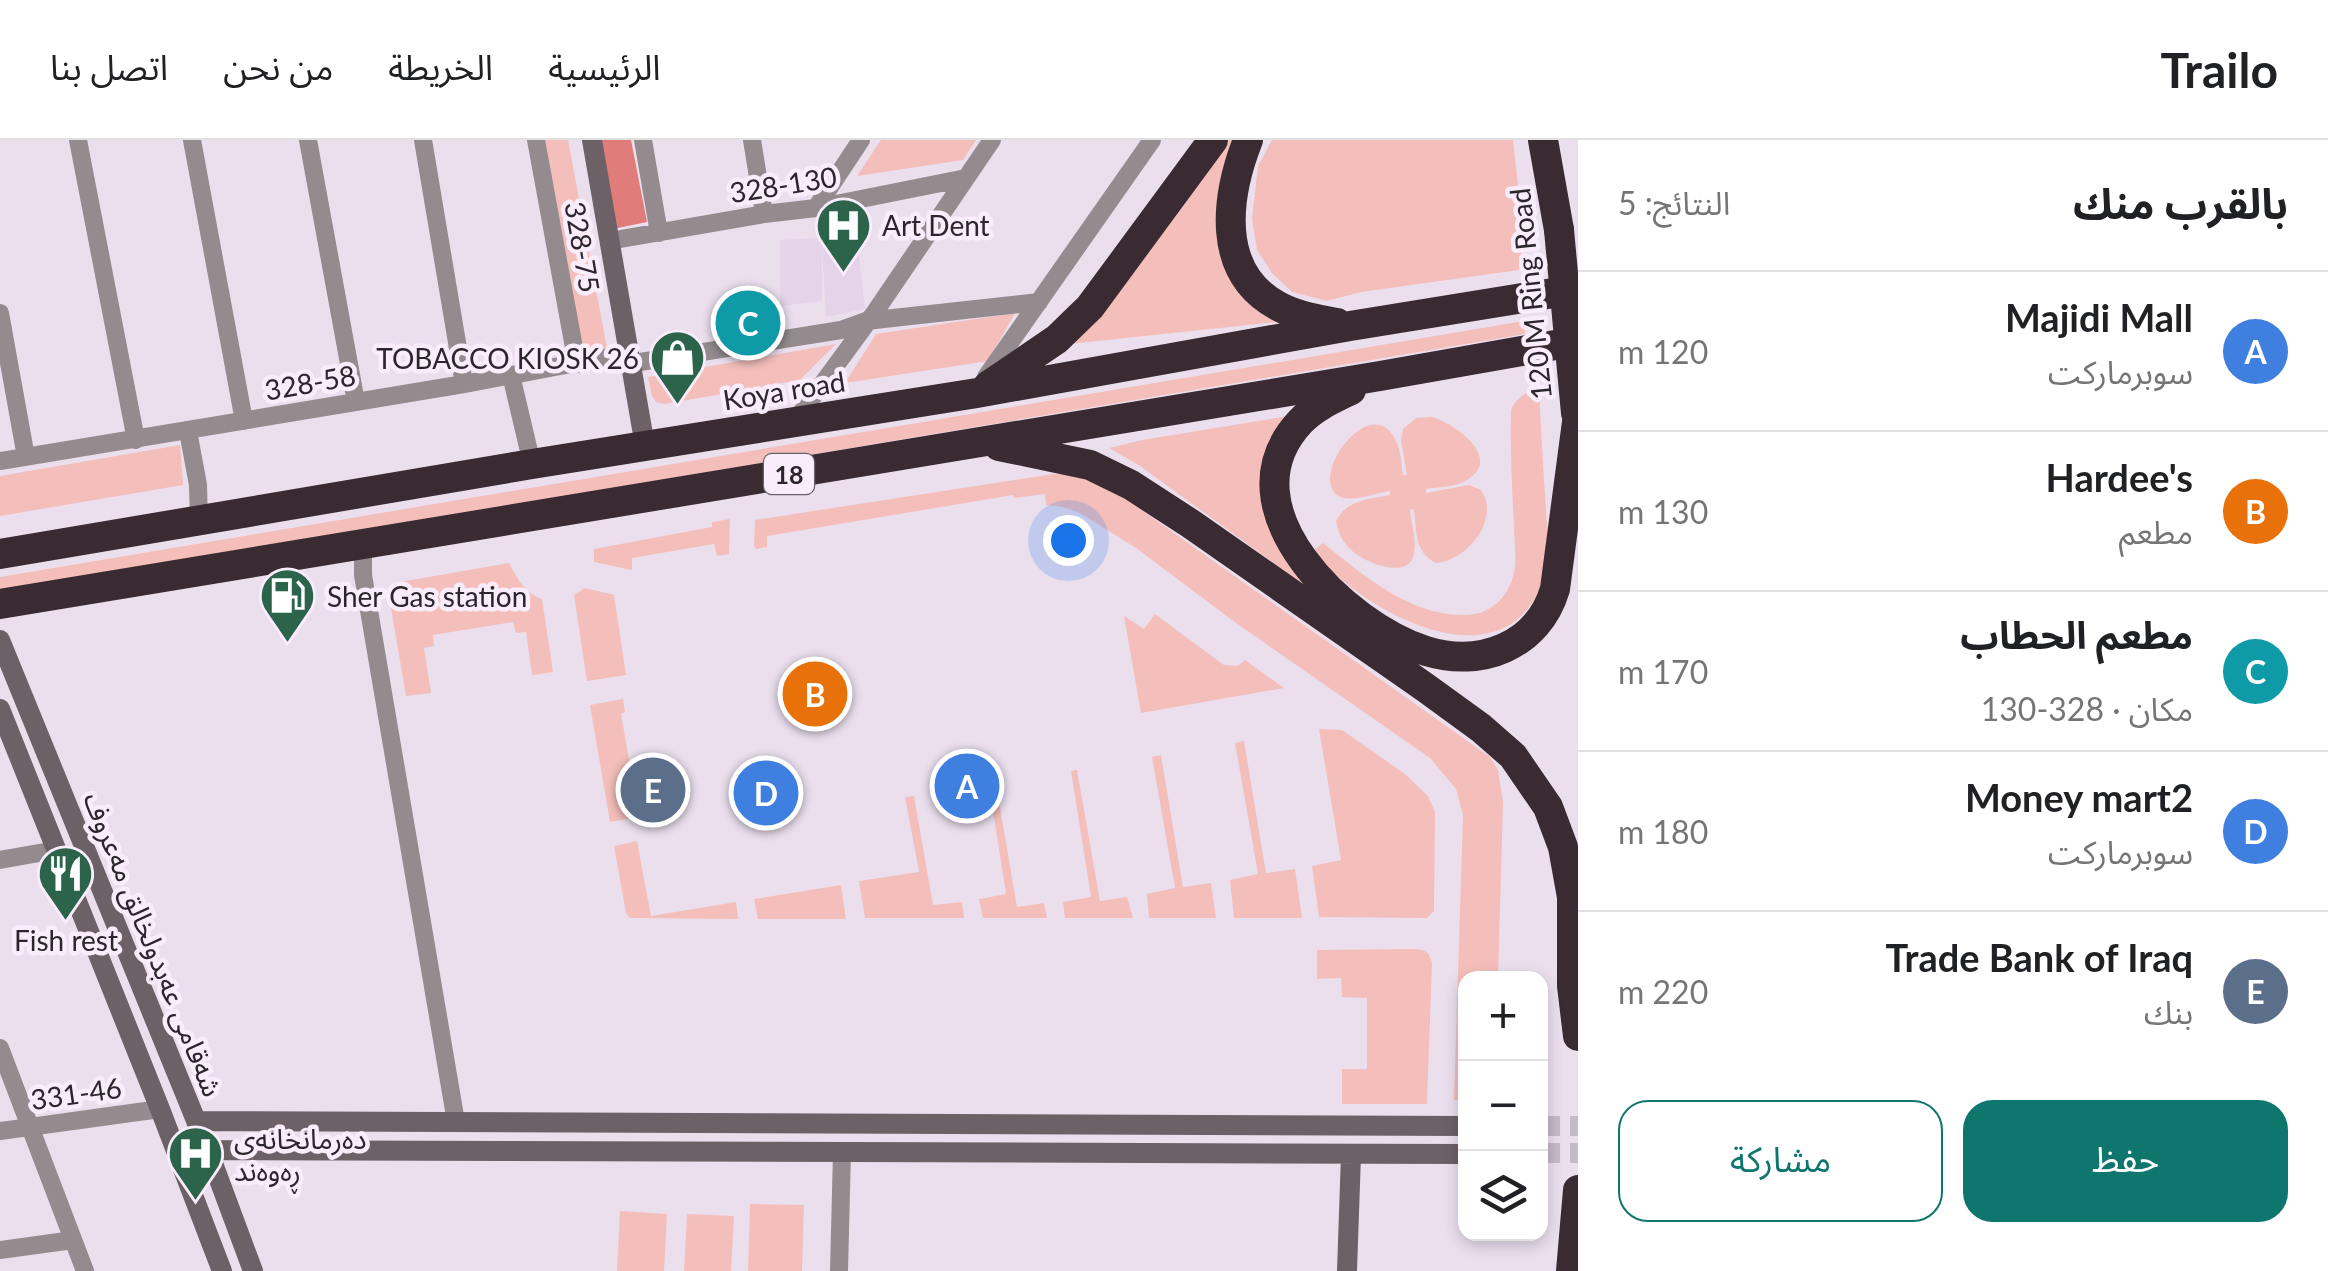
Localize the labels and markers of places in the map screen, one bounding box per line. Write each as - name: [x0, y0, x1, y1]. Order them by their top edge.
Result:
- hospital icon: Art Dent: [813, 195, 873, 274]
- place label: Art Dent: [882, 208, 990, 242]
- pin: C: [716, 286, 780, 360]
- shop icon: TOBACCO KIOSK 26: [648, 328, 708, 407]
- place label: TOBACCO KIOSK 26: [376, 341, 639, 375]
- fuel station icon: Sher Gas station: [258, 566, 318, 645]
- place label: Sher Gas station: [327, 579, 527, 613]
- pin: B: [782, 656, 848, 732]
- pin: A: [934, 748, 1000, 824]
- pin: E: [620, 752, 686, 828]
- pin: D: [734, 756, 798, 830]
- restaurant icon: Fish rest: [36, 844, 96, 923]
- place label: Fish rest: [14, 923, 118, 957]
- place label: دەرمانخانەی ڕەوەند: [234, 1121, 367, 1195]
- hospital icon: دەرمانخانەی ڕەوەند: [165, 1124, 225, 1203]

